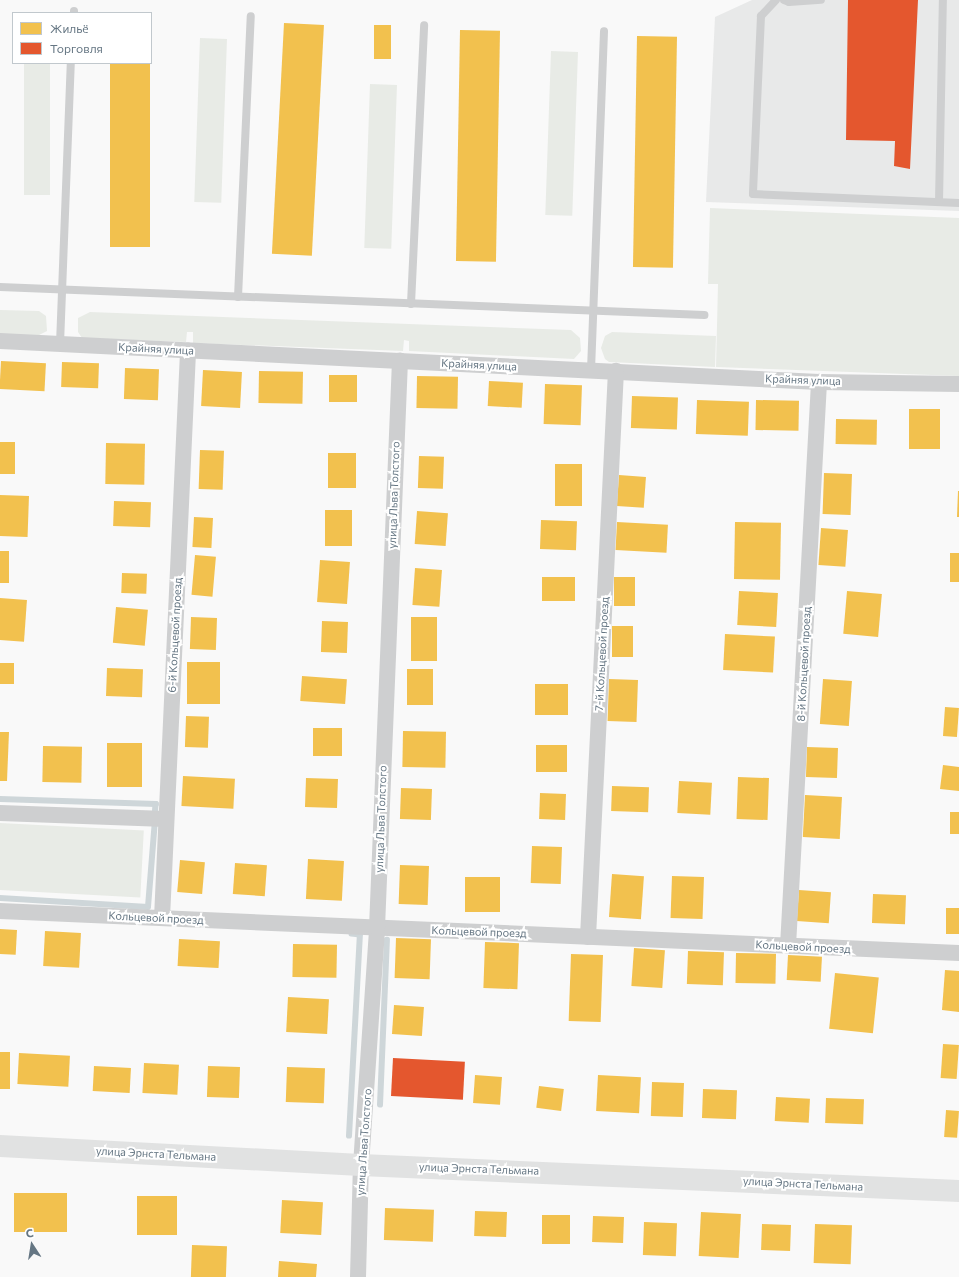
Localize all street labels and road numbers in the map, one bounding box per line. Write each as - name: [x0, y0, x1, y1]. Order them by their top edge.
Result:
- street label: Крайняя улица: [118, 340, 194, 358]
- street label: Крайняя улица: [441, 356, 517, 374]
- street label: Крайняя улица: [765, 372, 841, 388]
- street label: улица Льва Толстого: [386, 441, 402, 549]
- street label: 6-й Кольцевой проезд: [165, 577, 185, 693]
- street label: 7-й Кольцевой проезд: [592, 597, 612, 711]
- street label: 8-й Кольцевой проезд: [794, 606, 814, 722]
- street label: улица Льва Толстого: [373, 765, 389, 873]
- street label: Кольцевой проезд: [108, 909, 204, 927]
- street label: Кольцевой проезд: [431, 924, 527, 940]
- street label: Кольцевой проезд: [755, 938, 851, 956]
- street label: улица Льва Толстого: [354, 1088, 374, 1196]
- street label: улица Эрнста Тельмана: [96, 1144, 216, 1164]
- street label: улица Эрнста Тельмана: [419, 1160, 539, 1178]
- street label: улица Эрнста Тельмана: [743, 1174, 863, 1194]

